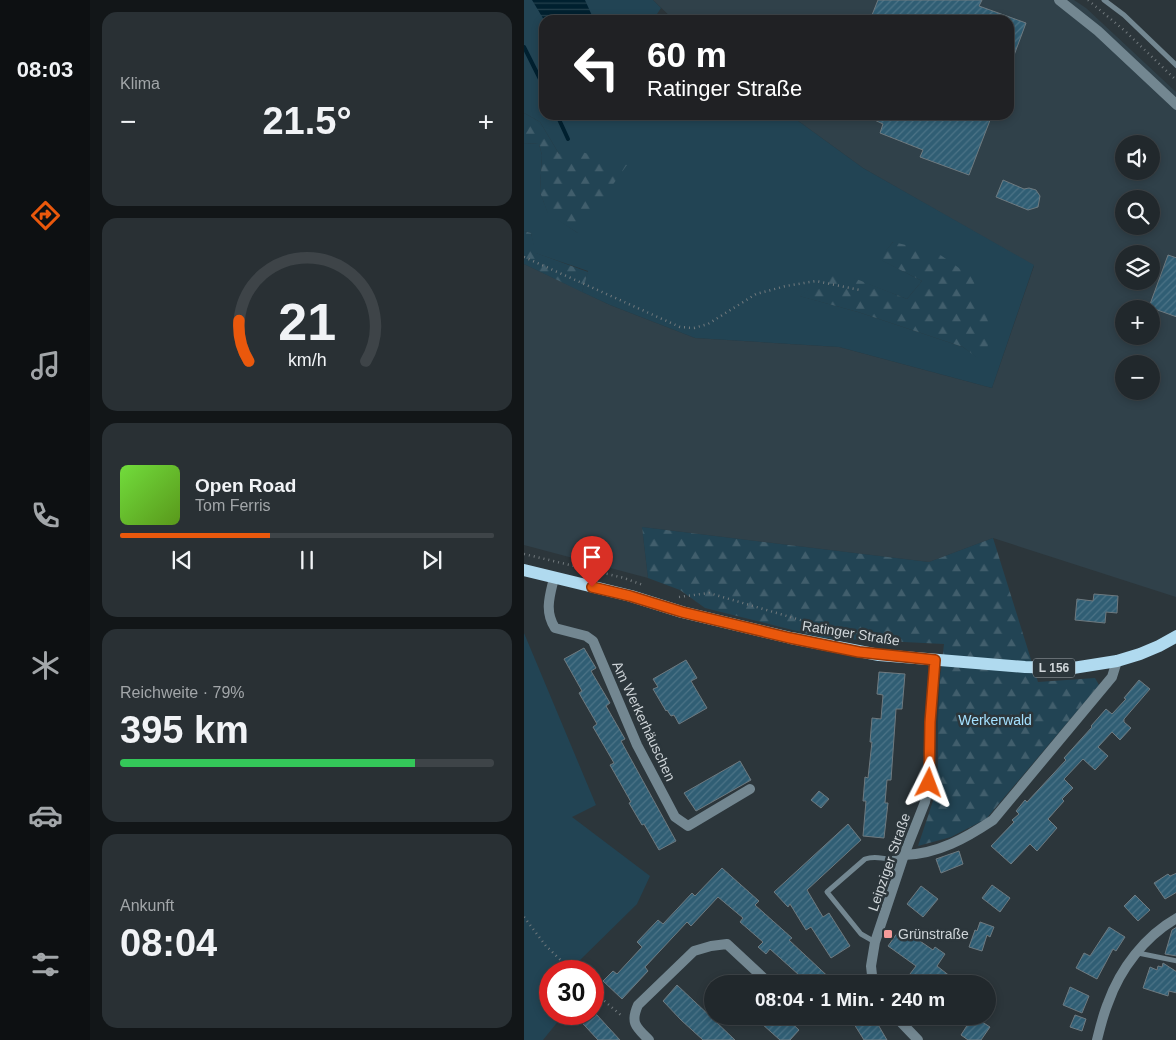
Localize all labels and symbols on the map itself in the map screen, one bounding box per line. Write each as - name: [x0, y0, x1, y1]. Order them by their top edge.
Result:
- pin: [571, 536, 613, 587]
- street label: Ratinger Straße: [801, 617, 901, 649]
- street label: Am Werkerhäuschen: [609, 658, 679, 784]
- road number: L 156: [1033, 658, 1075, 678]
- park label: Werkerwald: [958, 712, 1032, 728]
- position arrow: [902, 756, 954, 808]
- street label: Leipziger Straße: [865, 811, 913, 913]
- place label: Grünstraße: [898, 926, 969, 942]
- marker: Grünstraße: [882, 928, 894, 940]
- speed limit sign: 30: [539, 960, 604, 1025]

